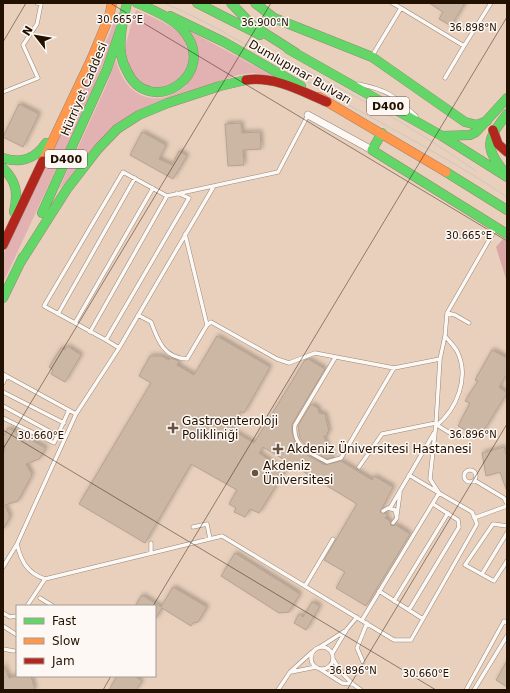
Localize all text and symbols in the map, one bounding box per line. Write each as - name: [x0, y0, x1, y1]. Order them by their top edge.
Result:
- text: 30.665°E: [97, 14, 143, 25]
- north arrow: [16, 16, 56, 56]
- text: 36.900°N: [241, 17, 289, 28]
- text: 36.898°N: [449, 22, 497, 33]
- text: N: [20, 24, 36, 38]
- street label: Dumlupınar Bulvarı: [246, 37, 354, 107]
- street label: Hürriyet Caddesi: [58, 40, 110, 138]
- road number: D400: [367, 97, 409, 115]
- road number: D400: [45, 150, 87, 168]
- text: 30.665°E: [446, 230, 492, 241]
- place label: Gastroenteroloji Polikliniği: [182, 414, 278, 442]
- marker: Gastroenteroloji Polikliniği: [167, 422, 179, 434]
- text: 36.896°N: [449, 429, 497, 440]
- text: 30.660°E: [18, 430, 64, 441]
- place label: Akdeniz Üniversitesi Hastanesi: [287, 440, 472, 456]
- marker: Akdeniz Üniversitesi Hastanesi: [272, 443, 284, 455]
- place label: Akdeniz Üniversitesi: [263, 459, 333, 487]
- marker: Akdeniz Üniversitesi: [250, 468, 260, 478]
- legend: [16, 605, 156, 677]
- text: Fast: [52, 614, 76, 628]
- text: Slow: [52, 634, 80, 648]
- text: Jam: [51, 654, 75, 668]
- text: 36.896°N: [329, 665, 377, 676]
- text: 30.660°E: [403, 668, 449, 679]

